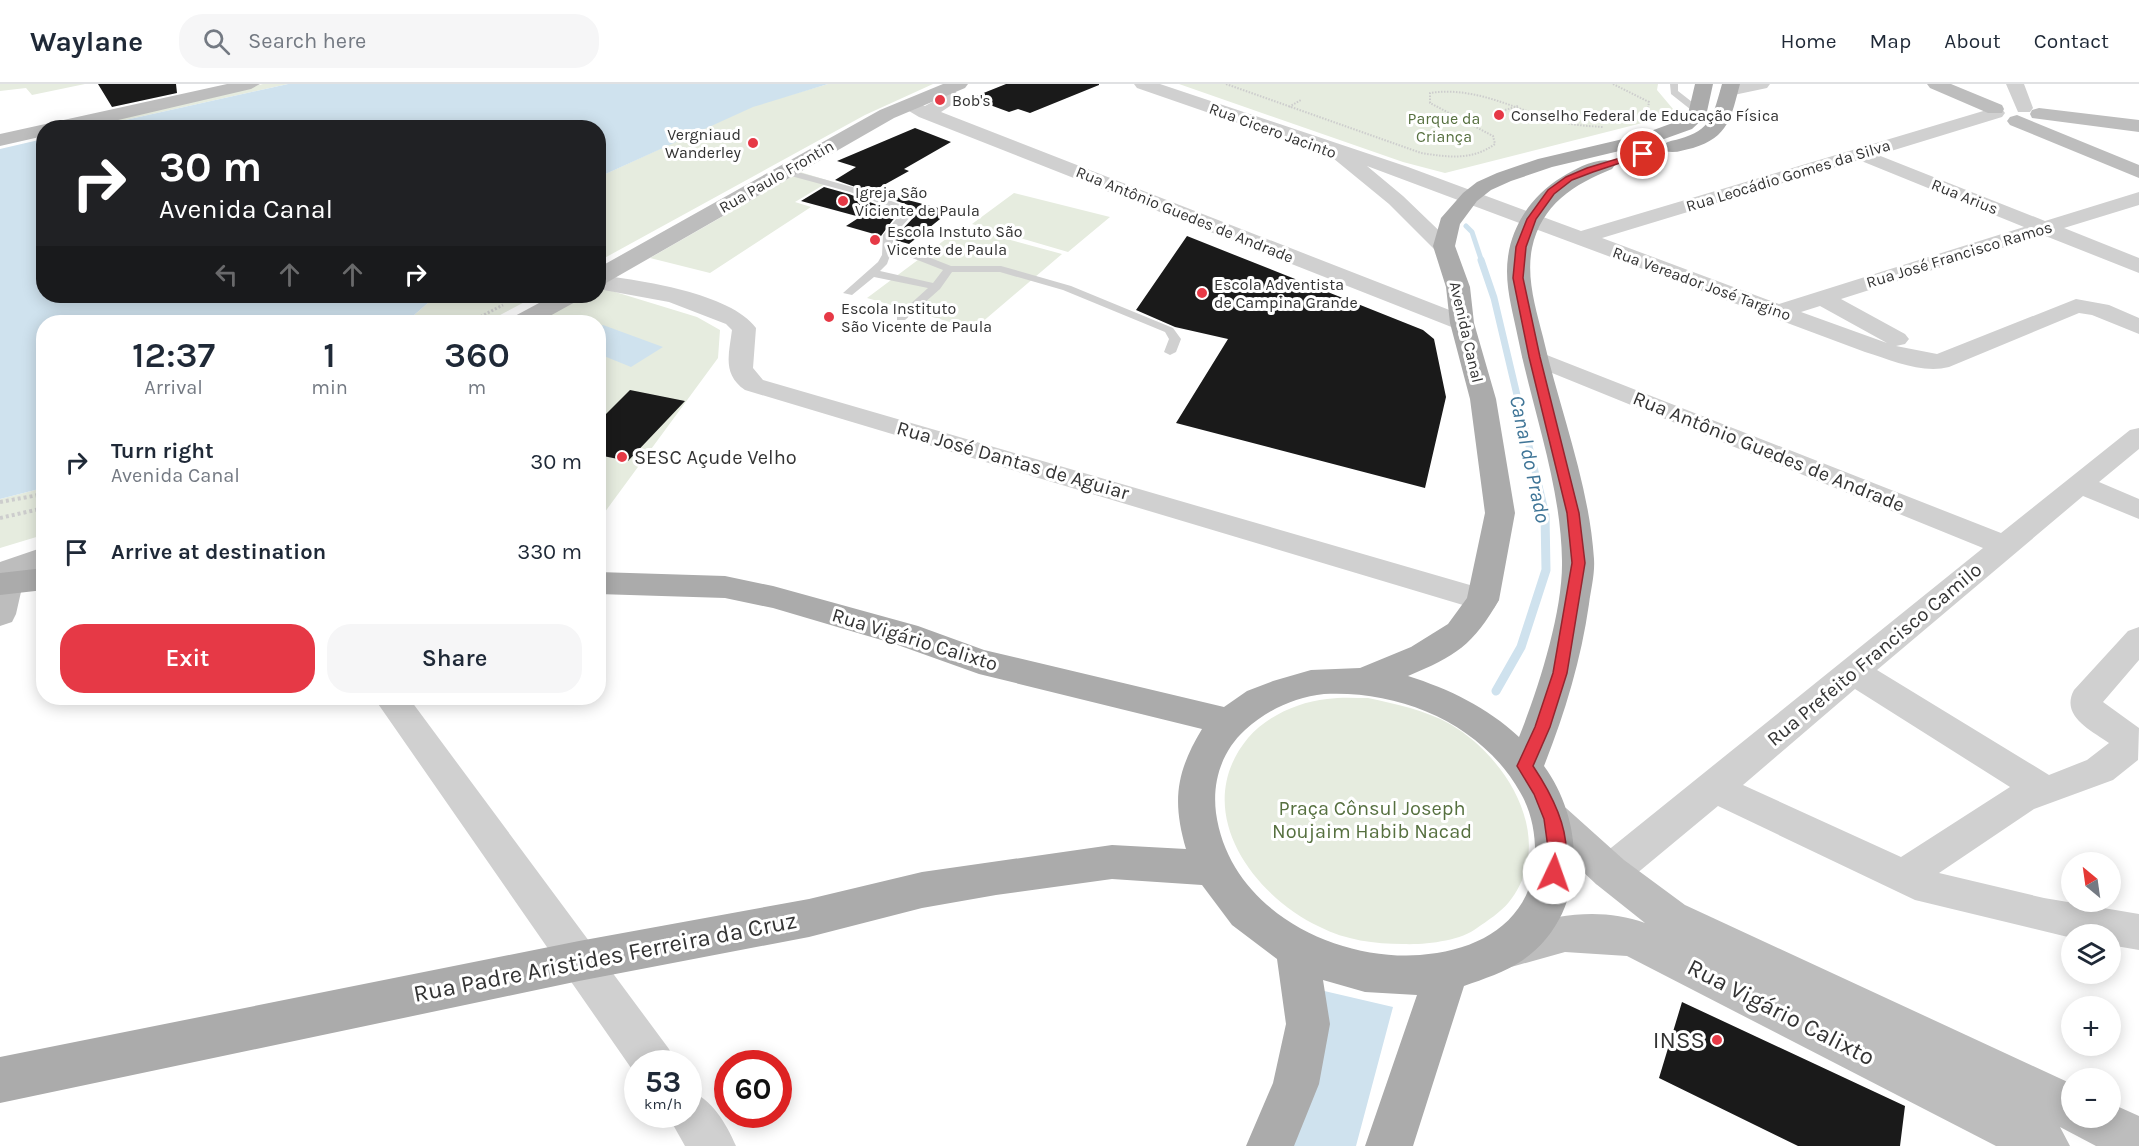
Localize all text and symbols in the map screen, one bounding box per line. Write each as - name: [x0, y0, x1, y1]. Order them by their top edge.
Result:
- search box: [179, 14, 599, 68]
- text: Waylane: [30, 25, 143, 58]
- icon: search: [200, 25, 233, 58]
- text: Search here: [248, 28, 366, 54]
- text: Home: [1781, 29, 1837, 53]
- text: Map: [1870, 29, 1911, 53]
- text: About: [1944, 29, 2001, 53]
- text: Contact: [2034, 29, 2109, 53]
- place label: Bob's: [952, 91, 991, 110]
- marker: Bob's: [933, 93, 947, 107]
- street label: Rua Cicero Jacinto: [1207, 99, 1339, 162]
- place label: Conselho Federal de Educação Física: [1511, 106, 1779, 125]
- marker: Conselho Federal de Educação Física: [1492, 108, 1506, 122]
- park label: Parque da Criança: [1408, 109, 1480, 146]
- place label: Vergniaud Wanderley: [665, 125, 742, 162]
- pin: [1617, 128, 1668, 179]
- street label: Rua Leocádio Gomes da Silva: [1684, 135, 1893, 216]
- street label: Rua Paulo Frontin: [715, 136, 837, 217]
- marker: Vergniaud Wanderley: [746, 136, 760, 150]
- icon: arrive: [1626, 137, 1659, 170]
- text: 30 m: [159, 142, 262, 192]
- icon: right: [60, 144, 138, 222]
- street label: Rua Antônio Guedes de Andrade: [1073, 162, 1296, 267]
- street label: Rua Arius: [1929, 175, 2001, 218]
- place label: Igreja São Viciente de Paula: [855, 183, 980, 220]
- text: Avenida Canal: [159, 193, 333, 225]
- marker: Igreja São Viciente de Paula: [836, 194, 850, 208]
- street label: Rua José Francisco Ramos: [1864, 217, 2054, 292]
- place label: Escola Instuto São Vicente de Paula: [887, 222, 1023, 259]
- marker: Escola Instuto São Vicente de Paula: [868, 233, 882, 247]
- street label: Rua Vereador José Targino: [1610, 242, 1794, 325]
- icon: left: [210, 258, 243, 291]
- icon: ahead: [273, 258, 306, 291]
- icon: ahead: [336, 258, 369, 291]
- icon: right: [399, 258, 432, 291]
- place label: Escola Adventista de Campina Grande: [1214, 275, 1358, 312]
- street label: Avenida Canal: [1446, 280, 1487, 385]
- marker: Escola Adventista de Campina Grande: [1195, 286, 1209, 300]
- place label: Escola Instituto São Vicente de Paula: [841, 299, 992, 336]
- marker: Escola Instituto São Vicente de Paula: [822, 310, 836, 324]
- text: 12:37: [132, 334, 215, 376]
- text: 1: [323, 334, 336, 376]
- text: 360: [444, 334, 510, 376]
- text: Arrival: [144, 376, 203, 399]
- text: min: [311, 376, 348, 399]
- text: m: [468, 376, 486, 399]
- street label: Rua Antônio Guedes de Andrade: [1630, 386, 1908, 517]
- water label: Canal do Prado: [1505, 393, 1555, 526]
- street label: Rua José Dantas de Aguiar: [894, 416, 1132, 505]
- text: Turn right: [111, 438, 214, 464]
- icon: right: [60, 446, 93, 479]
- place label: SESC Açude Velho: [634, 446, 797, 469]
- text: 30 m: [530, 449, 582, 475]
- marker: SESC Açude Velho: [615, 450, 629, 464]
- text: Avenida Canal: [111, 464, 240, 487]
- icon: arrive: [60, 536, 93, 569]
- text: Arrive at destination: [111, 539, 326, 565]
- text: 330 m: [517, 539, 582, 565]
- street label: Rua Prefeito Francisco Camilo: [1762, 558, 1986, 751]
- street label: Rua Vigário Calixto: [829, 603, 1000, 676]
- button: Exit: [60, 624, 315, 693]
- button: Share: [327, 624, 582, 693]
- park label: Praça Cônsul Joseph Noujaim Habib Nacad: [1272, 797, 1472, 843]
- position arrow: [1522, 841, 1586, 905]
- north arrow: [2061, 852, 2121, 912]
- map controls: [2061, 852, 2121, 1128]
- street label: Rua Padre Aristides Ferreira da Cruz: [411, 906, 799, 1008]
- button: layers: [2061, 924, 2121, 984]
- street label: Rua Vigário Calixto: [1683, 953, 1879, 1071]
- button: +: [2061, 996, 2121, 1056]
- place label: INSS: [1653, 1026, 1705, 1054]
- marker: INSS: [1710, 1033, 1724, 1047]
- speed limit sign: 60: [714, 1050, 792, 1128]
- text: 53: [645, 1064, 681, 1100]
- button: −: [2061, 1068, 2121, 1128]
- text: km/h: [644, 1095, 682, 1113]

